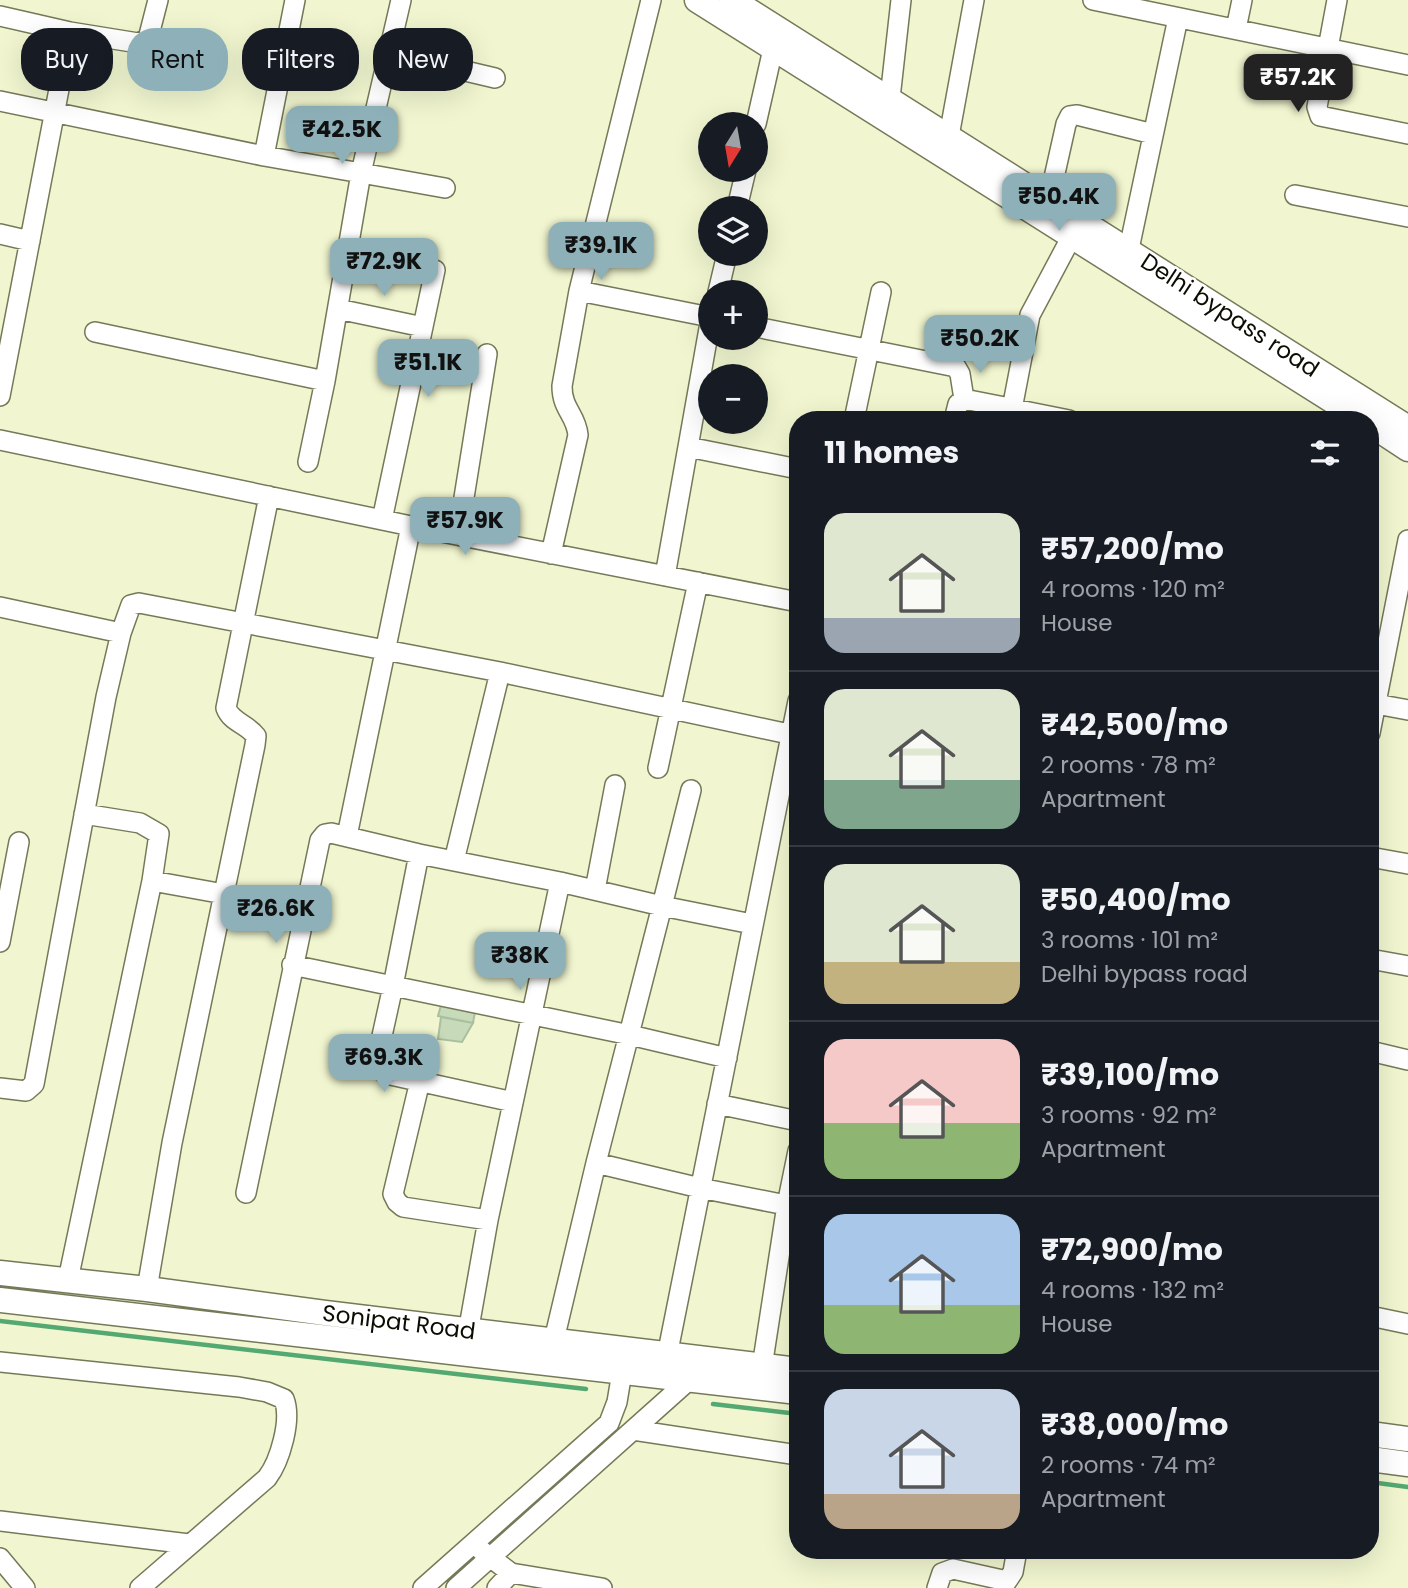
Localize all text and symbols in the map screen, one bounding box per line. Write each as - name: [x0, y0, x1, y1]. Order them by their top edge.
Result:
- chip: Buy: [21, 28, 113, 91]
- chip: Rent: [127, 28, 228, 91]
- chip: Filters: [242, 28, 359, 91]
- chip: New: [373, 28, 473, 91]
- pin: ₹57.2K: [1241, 54, 1355, 114]
- text: ₹57.2K: [1260, 61, 1336, 93]
- pin: ₹42.5K: [285, 106, 399, 166]
- north arrow: [698, 112, 768, 182]
- map controls: [698, 112, 768, 434]
- text: ₹42.5K: [302, 113, 382, 145]
- pin: ₹50.4K: [1002, 174, 1116, 233]
- text: ₹50.4K: [1018, 180, 1100, 212]
- button: layers: [698, 196, 768, 266]
- pin: ₹39.1K: [544, 222, 658, 282]
- text: ₹39.1K: [565, 229, 637, 261]
- pin: ₹72.9K: [327, 238, 441, 298]
- text: ₹72.9K: [346, 245, 422, 277]
- street label: Delhi bypass road: [1135, 245, 1325, 385]
- button: +: [698, 280, 768, 350]
- pin: ₹50.2K: [923, 316, 1037, 375]
- text: ₹50.2K: [940, 322, 1020, 354]
- pin: ₹51.1K: [371, 340, 485, 399]
- text: ₹51.1K: [394, 346, 462, 378]
- button: −: [698, 364, 768, 434]
- text: 11 homes: [824, 431, 959, 474]
- icon: filters: [1306, 434, 1344, 472]
- pin: ₹57.9K: [408, 498, 522, 557]
- text: ₹57.9K: [426, 504, 504, 536]
- text: ₹57,200/mo: [1041, 527, 1224, 570]
- icon: home: [880, 541, 964, 625]
- text: 4 rooms · 120 m²: [1041, 573, 1225, 605]
- text: House: [1041, 607, 1113, 639]
- text: ₹42,500/mo: [1041, 703, 1228, 746]
- icon: home: [880, 717, 964, 801]
- text: 2 rooms · 78 m²: [1041, 749, 1216, 781]
- text: Apartment: [1041, 783, 1166, 815]
- text: ₹50,400/mo: [1041, 878, 1231, 921]
- pin: ₹26.6K: [219, 886, 333, 945]
- text: ₹26.6K: [237, 892, 315, 924]
- icon: home: [880, 892, 964, 976]
- text: 3 rooms · 101 m²: [1041, 924, 1218, 956]
- pin: ₹38K: [479, 932, 561, 992]
- text: ₹38K: [491, 939, 549, 971]
- text: Delhi bypass road: [1041, 958, 1248, 990]
- pin: ₹69.3K: [327, 1034, 441, 1094]
- text: ₹69.3K: [345, 1041, 423, 1073]
- text: ₹39,100/mo: [1041, 1053, 1219, 1096]
- icon: home: [880, 1067, 964, 1151]
- text: 3 rooms · 92 m²: [1041, 1099, 1217, 1131]
- text: Apartment: [1041, 1133, 1166, 1165]
- text: ₹72,900/mo: [1041, 1228, 1223, 1271]
- icon: home: [880, 1242, 964, 1326]
- text: 4 rooms · 132 m²: [1041, 1274, 1224, 1306]
- street label: Sonipat Road: [321, 1297, 477, 1347]
- text: House: [1041, 1308, 1113, 1340]
- text: ₹38,000/mo: [1041, 1403, 1228, 1446]
- icon: home: [880, 1417, 964, 1501]
- text: 2 rooms · 74 m²: [1041, 1449, 1216, 1481]
- text: Apartment: [1041, 1483, 1166, 1515]

